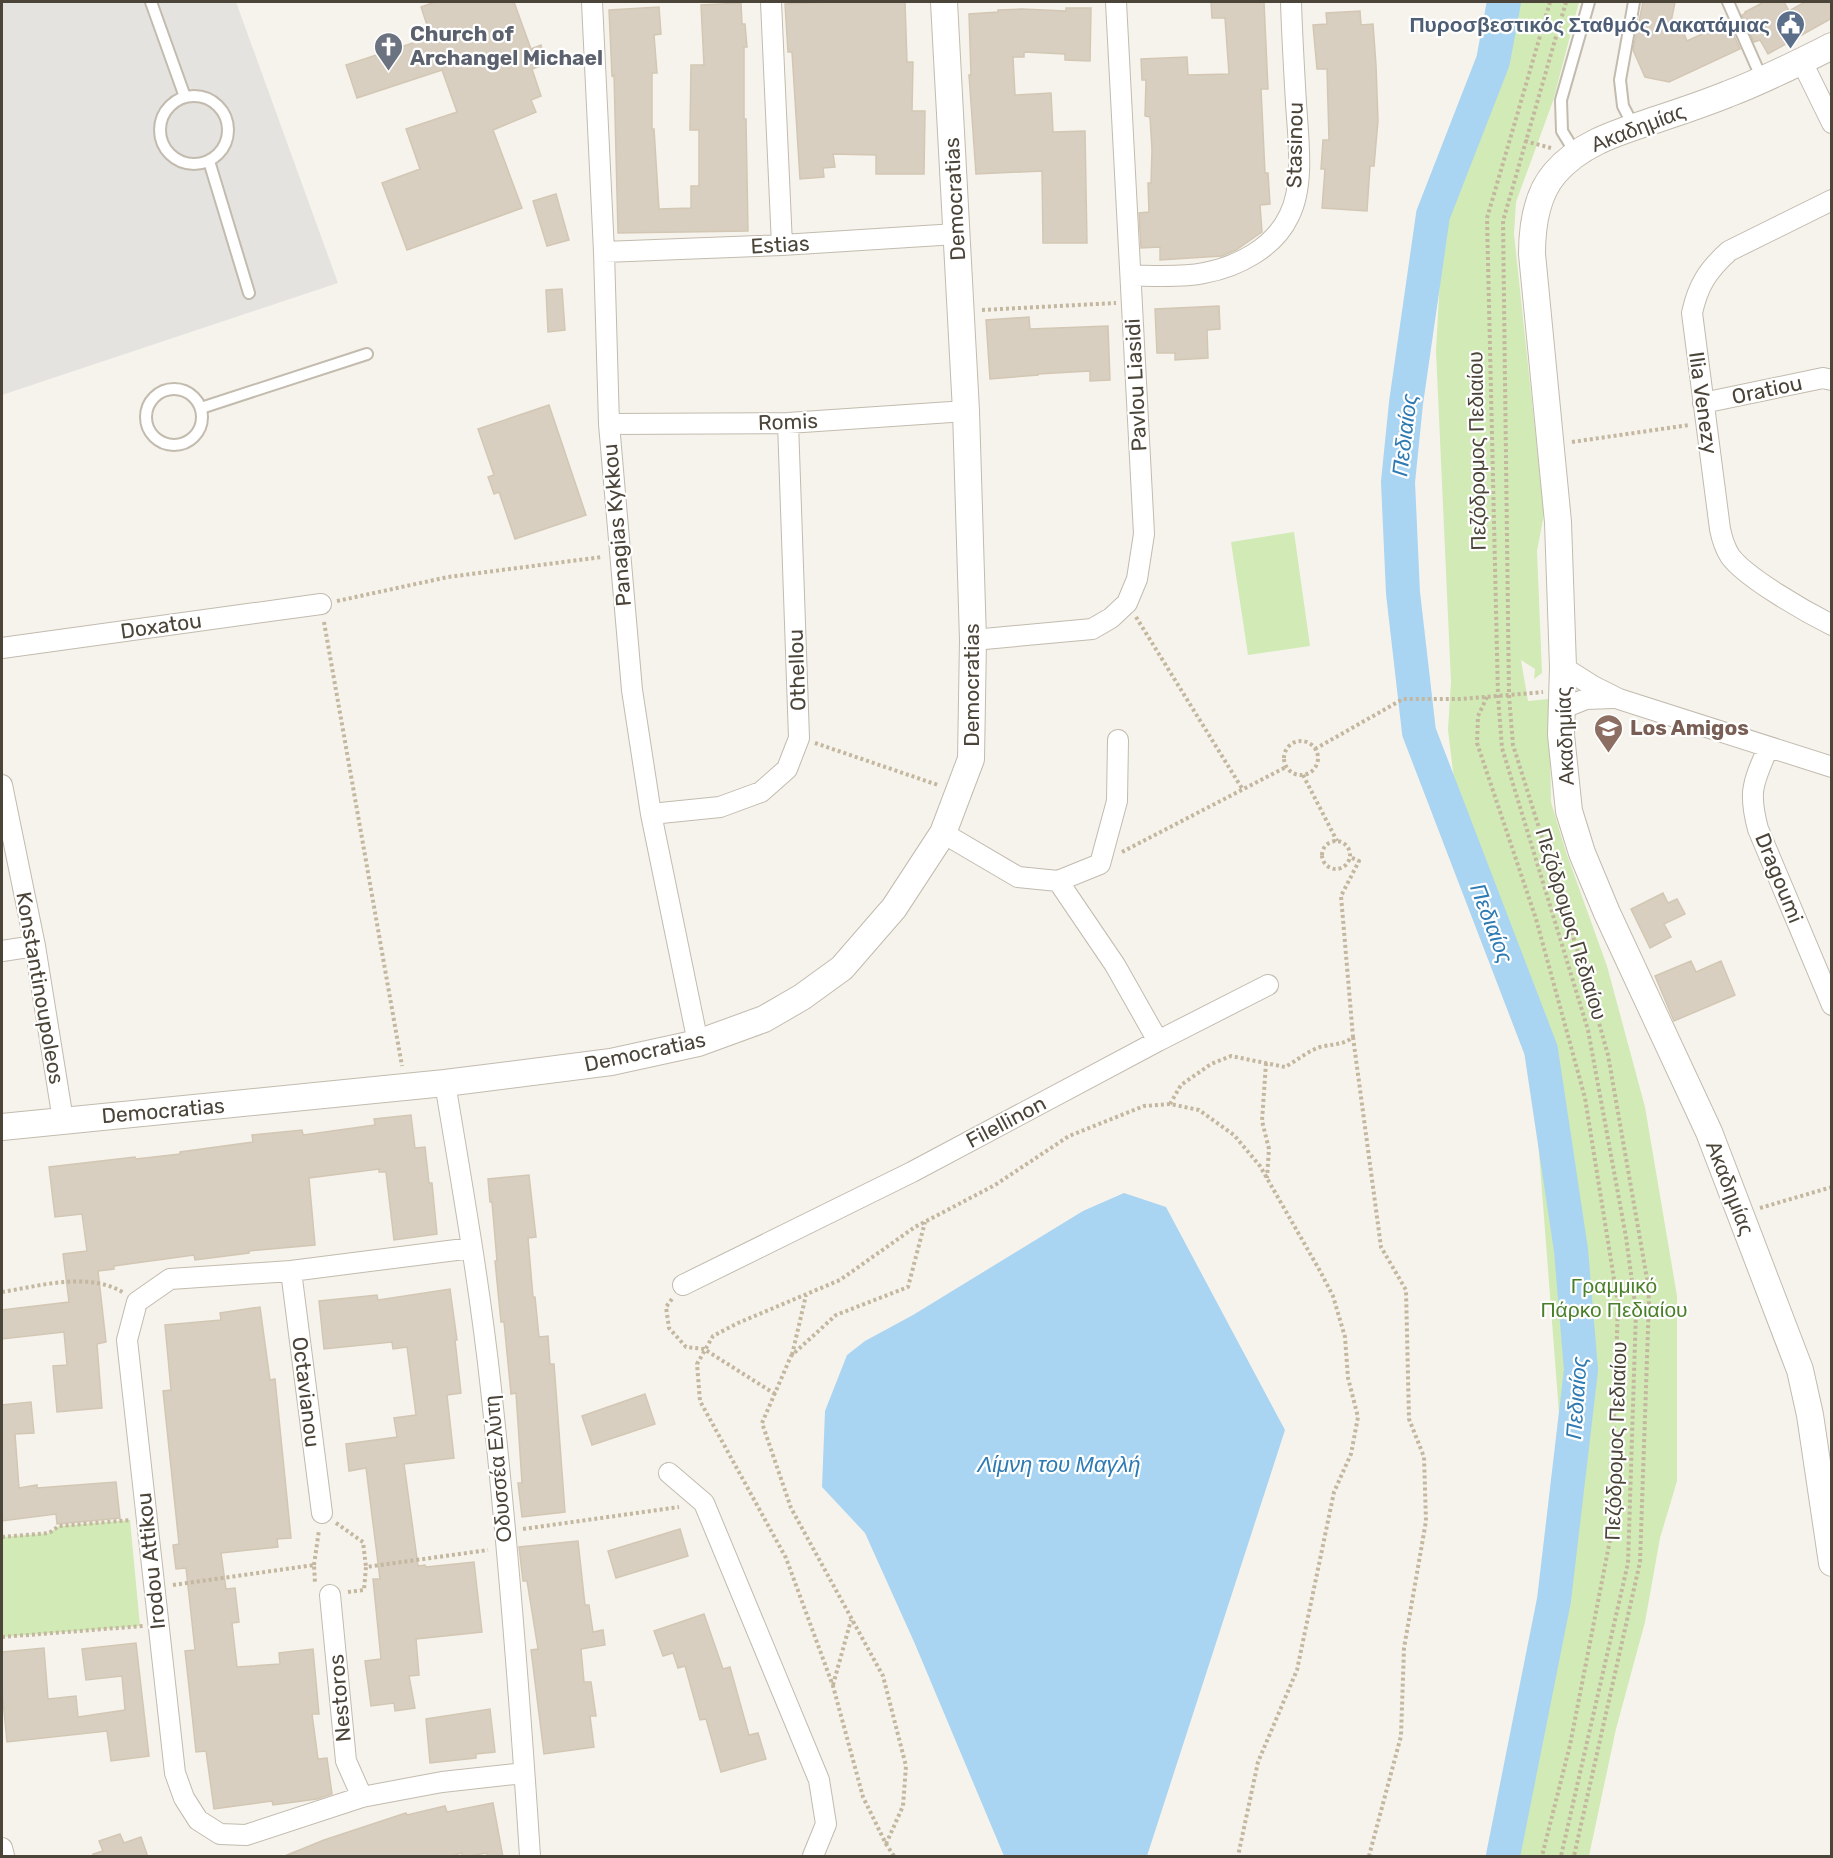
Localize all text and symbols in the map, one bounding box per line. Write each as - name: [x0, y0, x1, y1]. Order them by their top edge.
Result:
- public building icon: Πυροσβεστικός Σταθμός Λακατάμιας: [1775, 9, 1807, 51]
- place label: Πυροσβεστικός Σταθμός Λακατάμιας: [1409, 12, 1770, 37]
- place label: Church of Archangel Michael: [410, 21, 603, 70]
- church icon: Church of Archangel Michael: [373, 30, 405, 72]
- street label: Ακαδημίας: [1587, 98, 1688, 157]
- street label: Stasinou: [1281, 102, 1308, 188]
- street label: Democratias: [939, 137, 970, 261]
- street label: Estias: [750, 230, 810, 259]
- street label: Pavlou Liasidi: [1120, 318, 1151, 452]
- street label: Ilia Venezy: [1684, 350, 1723, 456]
- street label: Πεζόδρομος Πεδιαίου: [1462, 351, 1491, 551]
- street label: Oratiou: [1729, 370, 1804, 409]
- water label: Πεδιαίος: [1386, 392, 1423, 478]
- street label: Romis: [757, 408, 818, 435]
- street label: Panagias Kykkou: [597, 443, 636, 607]
- street label: Doxatou: [119, 607, 203, 644]
- street label: Democratias: [959, 623, 984, 747]
- street label: Othellou: [783, 629, 810, 711]
- street label: Ακαδημίας: [1550, 686, 1579, 786]
- school or university icon: Los Amigos: [1593, 712, 1625, 754]
- place label: Los Amigos: [1630, 715, 1749, 740]
- street label: Πεζόδρομος Πεδιαίου: [1530, 825, 1613, 1023]
- street label: Dragoumi: [1750, 829, 1809, 926]
- water label: Πεδιαίος: [1464, 880, 1519, 967]
- street label: Konstantinoupoleos: [11, 890, 70, 1086]
- street label: Democratias: [582, 1026, 708, 1077]
- street label: Filellinon: [961, 1090, 1050, 1153]
- street label: Democratias: [100, 1093, 226, 1128]
- street label: Ακαδημίας: [1701, 1137, 1760, 1238]
- park label: Γραμμικό Πάρκο Πεδιαίου: [1540, 1273, 1688, 1322]
- street label: Octavianou: [287, 1335, 326, 1449]
- street label: Πεζόδρομος Πεδιαίου: [1600, 1341, 1631, 1541]
- water label: Πεδιαίος: [1560, 1355, 1593, 1440]
- street label: Οδυσσέα Ελύτη: [479, 1394, 516, 1544]
- water label: Λίμνη του Μαγλή: [976, 1451, 1141, 1478]
- street label: Irodou Attikou: [131, 1491, 170, 1631]
- street label: Nestoros: [323, 1653, 356, 1743]

